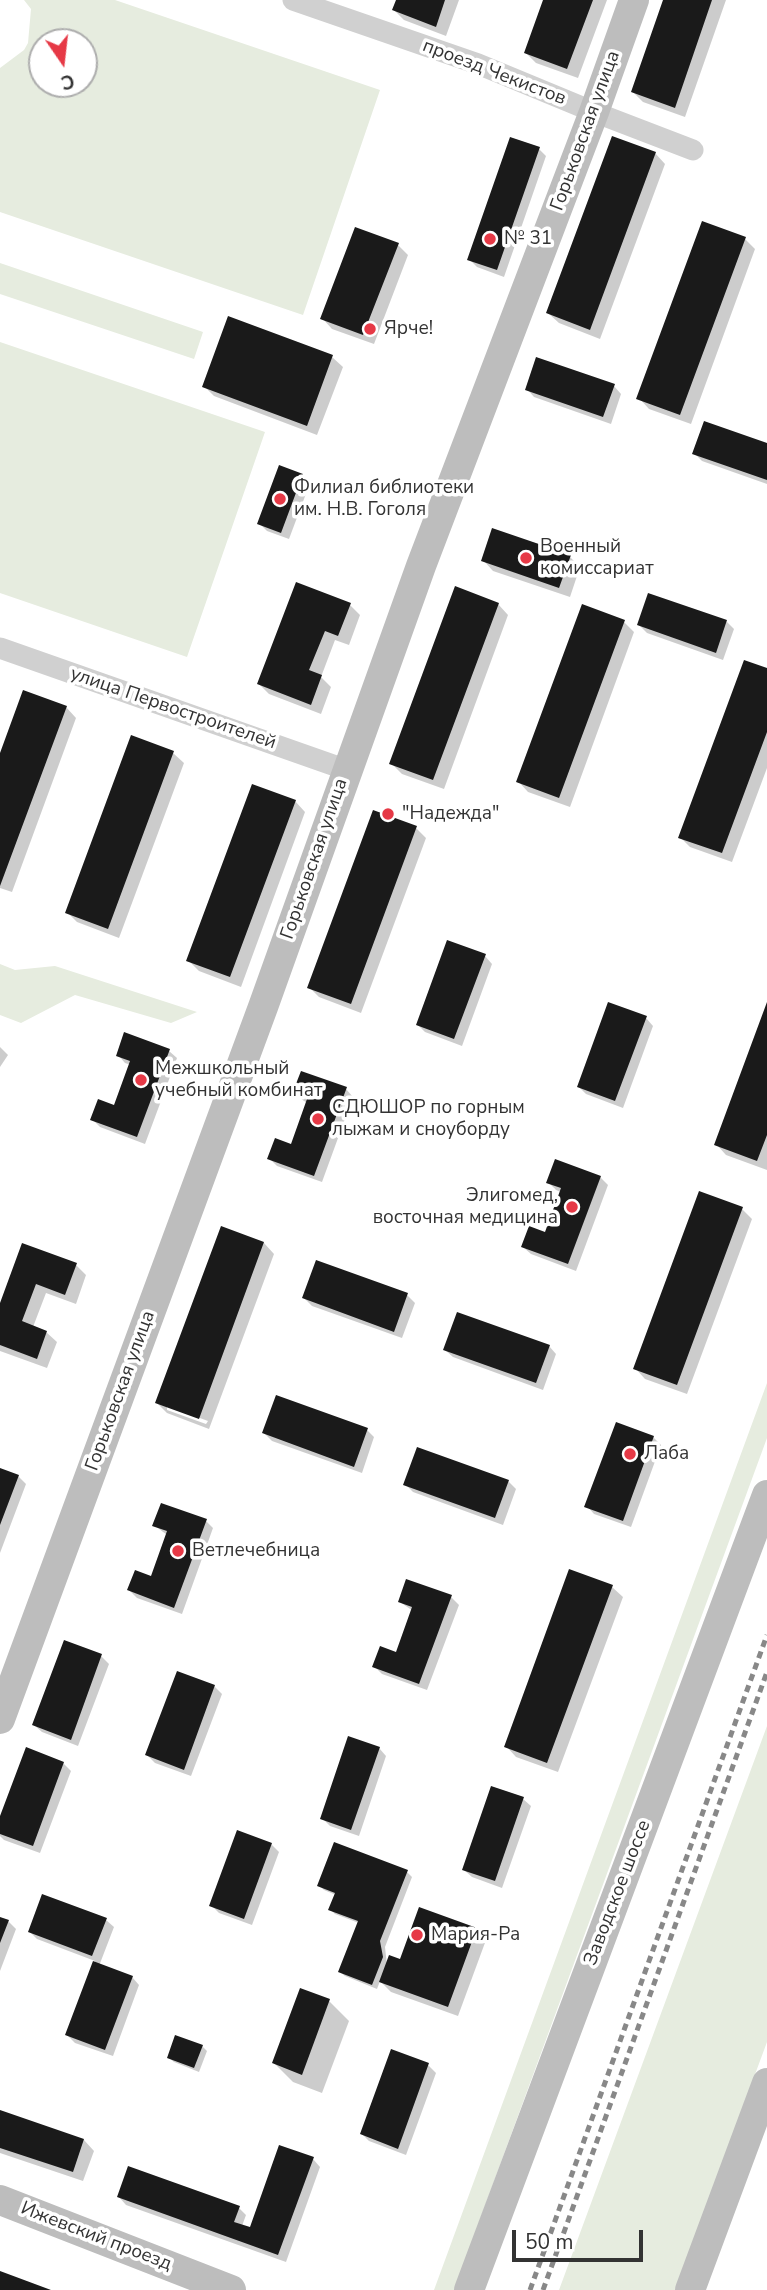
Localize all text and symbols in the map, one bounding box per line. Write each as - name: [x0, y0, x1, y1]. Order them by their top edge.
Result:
- north arrow: [28, 28, 98, 98]
- street label: проезд Чекистов: [419, 35, 569, 111]
- street label: Горьковская улица: [546, 48, 626, 214]
- text: С: [58, 67, 77, 96]
- place label: № 31: [504, 228, 552, 250]
- marker: № 31: [482, 231, 498, 247]
- place label: Ярче!: [384, 318, 433, 340]
- marker: Ярче!: [362, 321, 378, 337]
- place label: Филиал библиотеки им. Н.В. Гоголя: [294, 477, 474, 521]
- marker: Филиал библиотеки им. Н.В. Гоголя: [272, 491, 288, 507]
- place label: Военный комиссариат: [540, 536, 654, 580]
- marker: Военный комиссариат: [518, 550, 534, 566]
- street label: улица Первостроителей: [67, 663, 279, 755]
- street label: Горьковская улица: [277, 776, 353, 942]
- place label: "Надежда": [402, 803, 500, 825]
- marker: "Надежда": [380, 806, 396, 822]
- place label: Межшкольный учебный комбинат: [155, 1058, 322, 1102]
- marker: Межшкольный учебный комбинат: [133, 1072, 149, 1088]
- place label: СДЮШОР по горным лыжам и сноуборду: [332, 1097, 525, 1141]
- marker: СДЮШОР по горным лыжам и сноуборду: [310, 1111, 326, 1127]
- place label: Элигомед, восточная медицина: [373, 1185, 558, 1229]
- marker: Элигомед, восточная медицина: [564, 1199, 580, 1215]
- street label: Горьковская улица: [81, 1308, 161, 1474]
- place label: Лаба: [644, 1443, 689, 1465]
- marker: Лаба: [622, 1446, 638, 1462]
- place label: Ветлечебница: [192, 1540, 320, 1562]
- marker: Ветлечебница: [170, 1543, 186, 1559]
- street label: Заводское шоссе: [580, 1817, 656, 1969]
- place label: Мария-Ра: [431, 1924, 520, 1946]
- marker: Мария-Ра: [409, 1927, 425, 1943]
- street label: Ижевский проезд: [17, 2198, 175, 2276]
- scale bar: [515, 2216, 646, 2260]
- text: 50 m: [525, 2228, 574, 2256]

